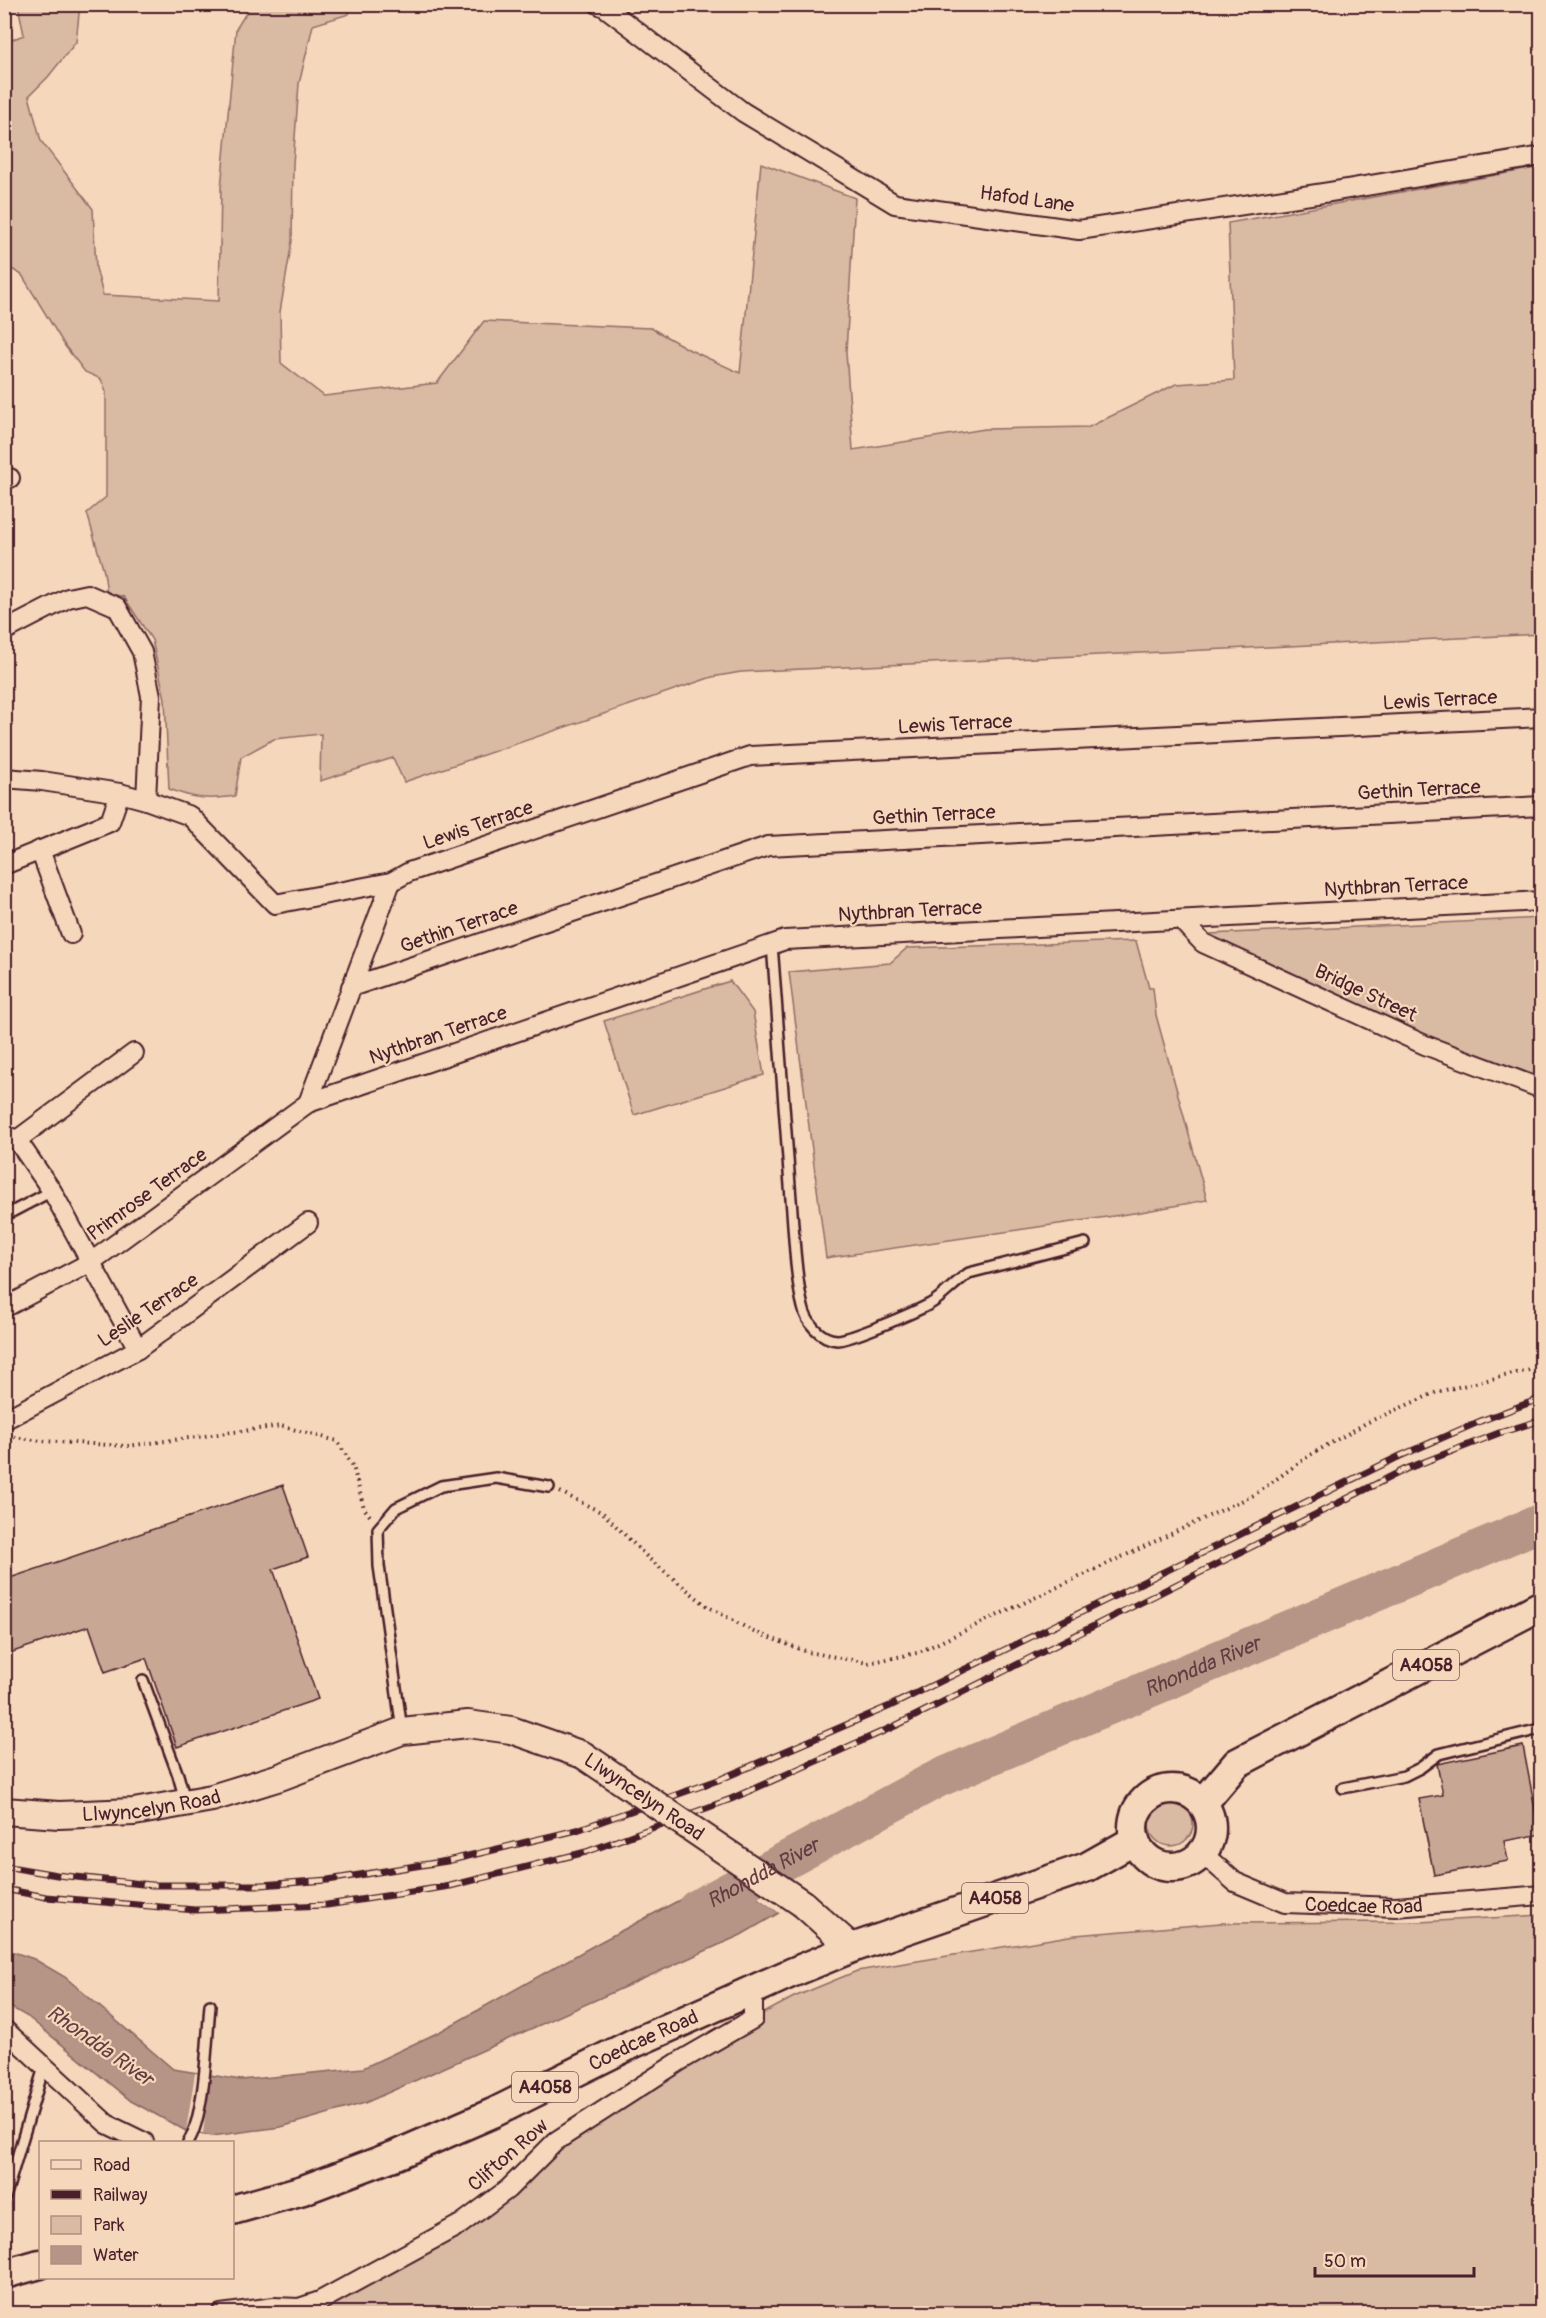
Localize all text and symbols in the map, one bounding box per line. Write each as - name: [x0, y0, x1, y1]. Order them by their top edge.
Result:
- street label: Hafod Lane: [978, 180, 1076, 218]
- street label: Lewis Terrace: [1382, 685, 1498, 715]
- street label: Lewis Terrace: [897, 709, 1013, 739]
- street label: Gethin Terrace: [1357, 774, 1481, 806]
- street label: Lewis Terrace: [420, 794, 536, 856]
- street label: Gethin Terrace: [872, 799, 996, 831]
- street label: Nythbran Terrace: [1323, 870, 1469, 902]
- street label: Gethin Terrace: [397, 895, 521, 959]
- street label: Nythbran Terrace: [837, 895, 983, 927]
- street label: Bridge Street: [1311, 958, 1422, 1028]
- street label: Nythbran Terrace: [366, 1000, 510, 1070]
- street label: Primrose Terrace: [82, 1142, 212, 1246]
- street label: Leslie Terrace: [93, 1267, 203, 1353]
- water label: Rhondda River: [1140, 1629, 1267, 1703]
- road number: A4058: [1393, 1650, 1459, 1680]
- street label: Llwyncelyn Road: [579, 1747, 709, 1846]
- street label: Llwyncelyn Road: [81, 1784, 224, 1827]
- water label: Rhondda River: [702, 1830, 826, 1914]
- road number: A4058: [962, 1883, 1028, 1913]
- street label: Coedcae Road: [1304, 1891, 1424, 1920]
- water label: Rhondda River: [42, 1999, 160, 2094]
- street label: Coedcae Road: [584, 2004, 702, 2076]
- road number: A4058: [512, 2072, 578, 2102]
- street label: Clifton Row: [463, 2113, 554, 2197]
- legend: [39, 2141, 234, 2279]
- text: Road: [93, 2154, 130, 2177]
- text: Railway: [93, 2184, 148, 2207]
- text: Park: [93, 2214, 125, 2237]
- scale bar: [1315, 2240, 1474, 2278]
- text: Water: [93, 2244, 139, 2267]
- text: 50 m: [1324, 2250, 1366, 2273]

